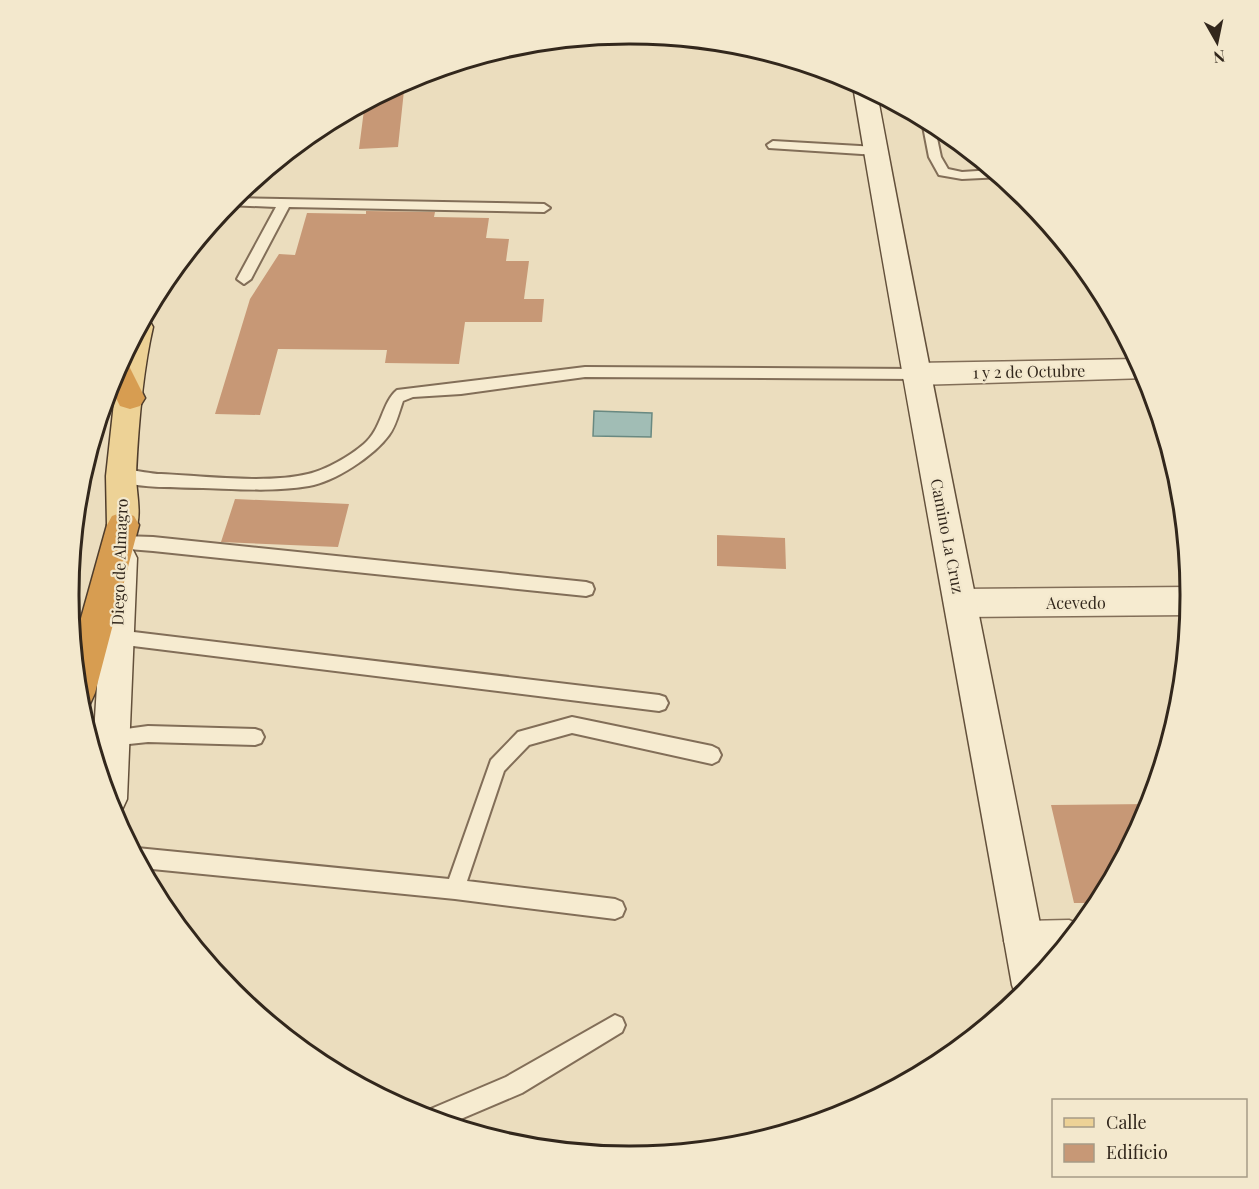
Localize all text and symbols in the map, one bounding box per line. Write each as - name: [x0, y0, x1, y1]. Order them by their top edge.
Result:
- north arrow: [1187, 12, 1247, 72]
- text: N: [1212, 46, 1227, 69]
- street label: 1 y 2 de Octubre: [973, 360, 1085, 382]
- street label: Camino La Cruz: [927, 477, 969, 596]
- street label: Diego de Almagro: [106, 498, 132, 626]
- street label: Acevedo: [1045, 592, 1106, 613]
- legend: [1052, 1099, 1247, 1177]
- text: Calle: [1106, 1110, 1147, 1134]
- text: Edificio: [1106, 1140, 1168, 1164]

